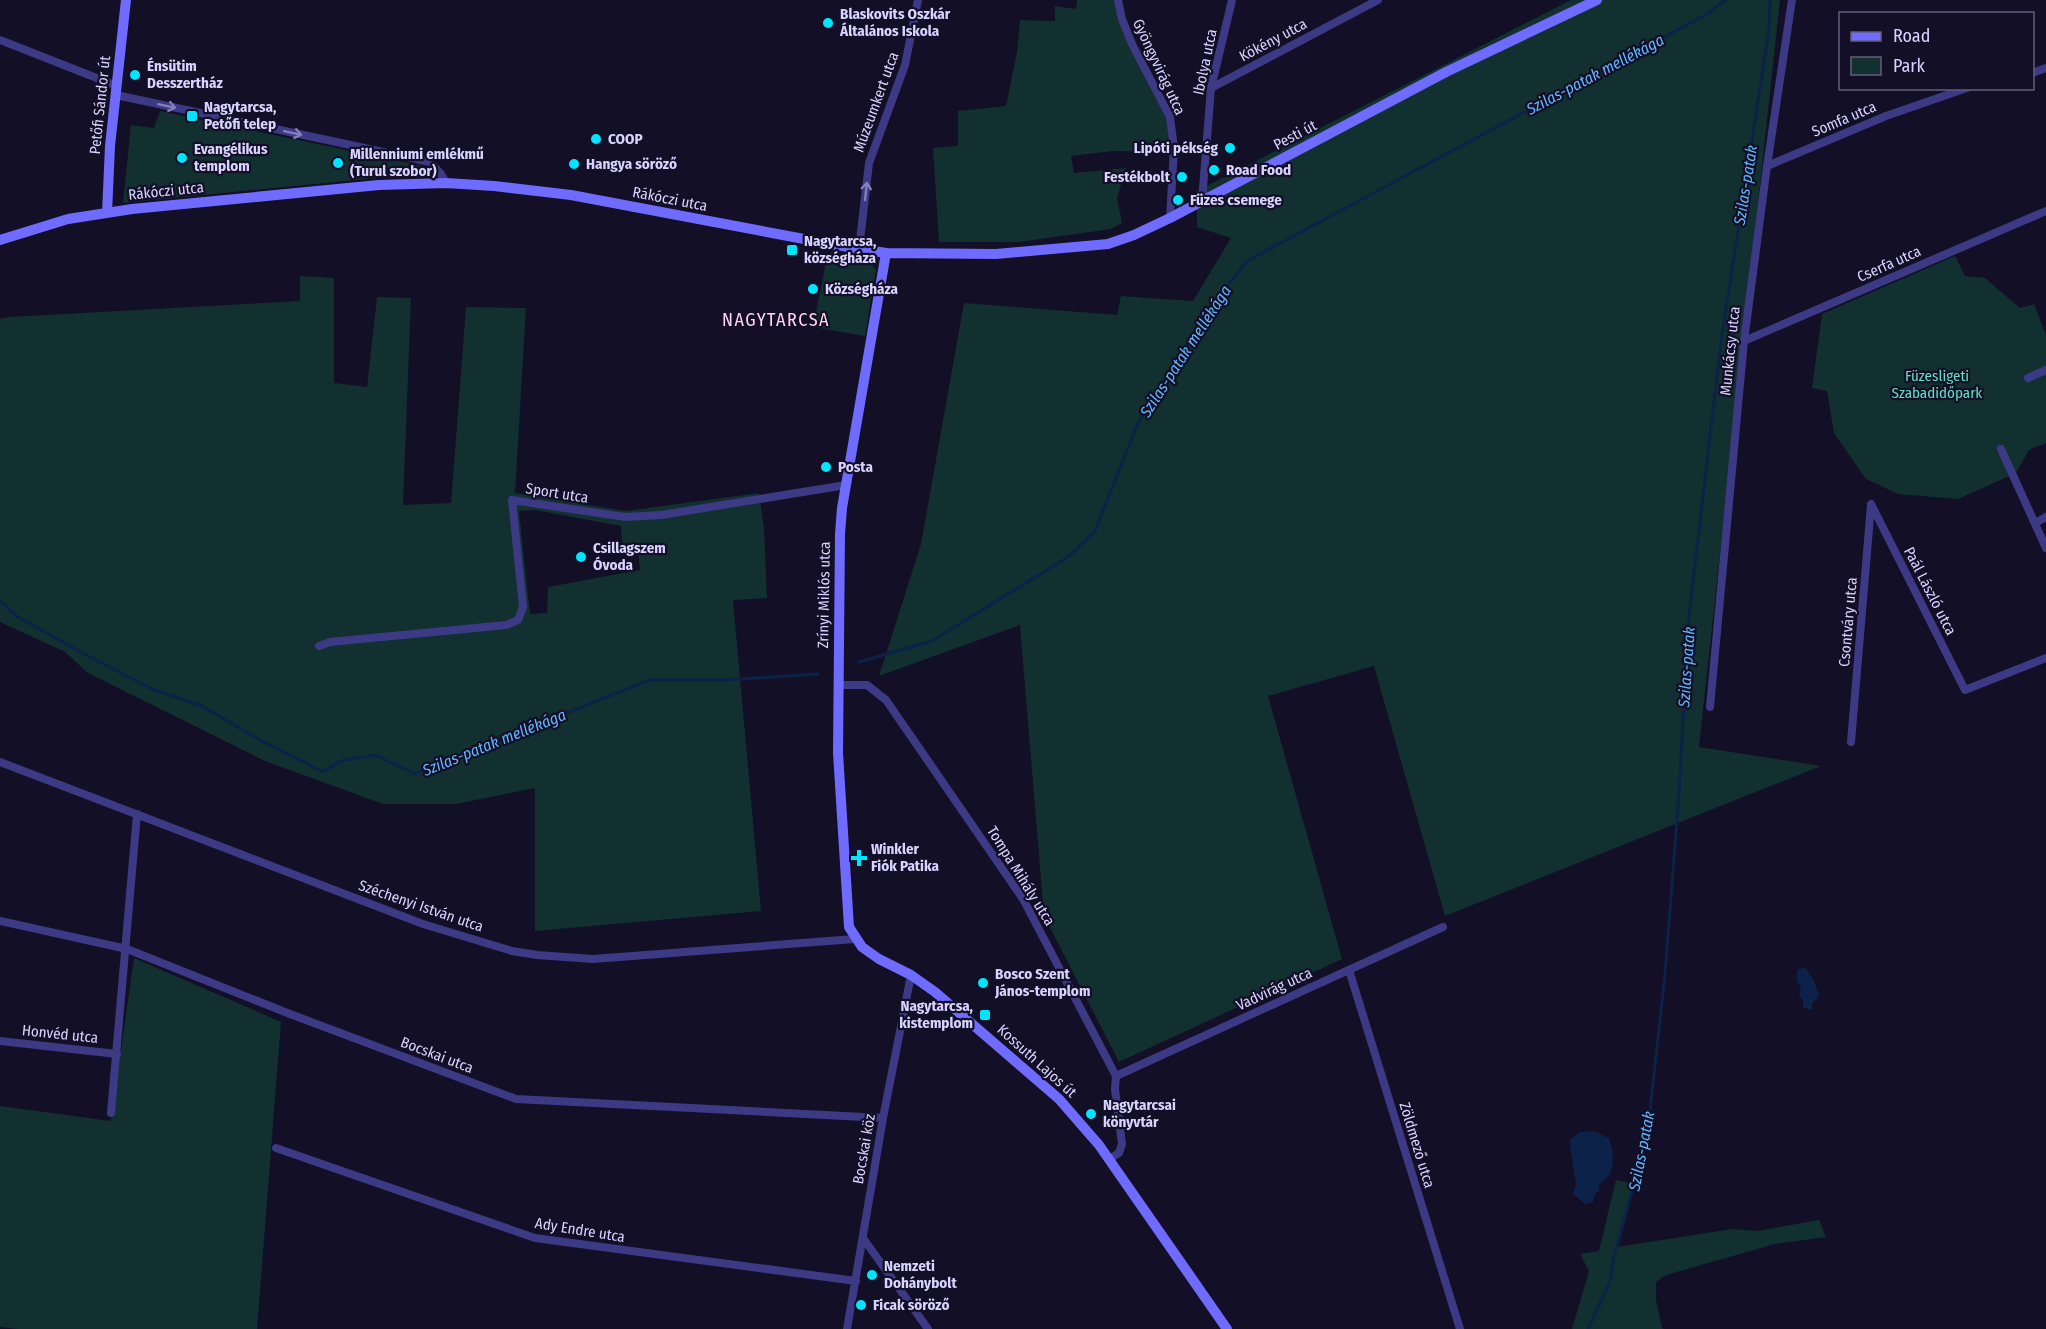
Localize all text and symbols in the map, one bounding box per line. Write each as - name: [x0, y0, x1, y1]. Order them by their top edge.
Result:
- place label: Blaskovits Oszkár Általános Iskola: [839, 5, 951, 40]
- legend: [1839, 12, 2034, 90]
- street label: Kökény utca: [1236, 15, 1310, 65]
- marker: Blaskovits Oszkár Általános Iskola: [821, 16, 835, 30]
- street label: Gyöngyvirág utca: [1129, 16, 1189, 118]
- text: Road: [1893, 25, 1930, 47]
- street label: Ibolya utca: [1189, 27, 1221, 97]
- water label: Szilas-patak mellékága: [1522, 30, 1667, 119]
- street label: Múzeumkert utca: [850, 49, 902, 155]
- street label: Petőfi Sándor út: [86, 55, 114, 155]
- text: Park: [1893, 55, 1926, 77]
- place label: Énsütim Desszertház: [147, 57, 223, 92]
- marker: Énsütim Desszertház: [128, 68, 142, 82]
- street label: Somfa utca: [1809, 97, 1879, 141]
- place label: Nagytarcsa, Petőfi telep: [204, 98, 276, 133]
- one-way arrow: [157, 101, 176, 112]
- marker: Nagytarcsa, Petőfi telep: [185, 109, 199, 123]
- street label: Pesti út: [1270, 116, 1320, 154]
- one-way arrow: [283, 127, 302, 139]
- place label: COOP: [608, 130, 643, 148]
- marker: COOP: [589, 132, 603, 146]
- place label: Lipóti pékség: [1134, 139, 1219, 157]
- place label: Evangélikus templom: [194, 140, 268, 175]
- marker: Lipóti pékség: [1223, 141, 1237, 155]
- water label: Szilas-patak: [1730, 144, 1761, 227]
- place label: Millenniumi emlékmű (Turul szobor): [350, 145, 484, 180]
- marker: Evangélikus templom: [175, 151, 189, 165]
- place label: Hangya söröző: [586, 155, 677, 173]
- marker: Millenniumi emlékmű (Turul szobor): [331, 156, 345, 170]
- marker: Hangya söröző: [567, 157, 581, 171]
- place label: Road Food: [1226, 161, 1291, 179]
- marker: Road Food: [1207, 163, 1221, 177]
- place label: Festékbolt: [1104, 168, 1171, 186]
- marker: Festékbolt: [1175, 170, 1189, 184]
- street label: Rákóczi utca: [127, 178, 205, 204]
- one-way arrow: [861, 181, 872, 201]
- street label: Rákóczi utca: [631, 183, 709, 215]
- place label: Füzes csemege: [1190, 191, 1282, 209]
- marker: Füzes csemege: [1171, 193, 1185, 207]
- place label: Nagytarcsa, községháza: [804, 232, 877, 267]
- street label: Cserfa utca: [1854, 242, 1924, 286]
- marker: Nagytarcsa, községháza: [785, 243, 799, 257]
- place label: Községháza: [825, 280, 899, 298]
- marker: Községháza: [806, 282, 820, 296]
- water label: Szilas-patak mellékága: [1135, 282, 1235, 421]
- street label: Munkácsy utca: [1716, 306, 1744, 396]
- district label: NAGYTARCSA: [722, 309, 830, 331]
- park label: Füzesligeti Szabadidőpark: [1892, 367, 1982, 402]
- place label: Posta: [838, 458, 873, 476]
- marker: Posta: [819, 460, 833, 474]
- street label: Sport utca: [524, 479, 590, 507]
- place label: Csillagszem Óvoda: [593, 539, 666, 574]
- street label: Zrínyi Miklós utca: [814, 541, 834, 649]
- street label: Paál László utca: [1900, 544, 1960, 638]
- marker: Csillagszem Óvoda: [574, 550, 588, 564]
- street label: Csontváry utca: [1835, 576, 1861, 668]
- water label: Szilas-patak: [1674, 626, 1699, 709]
- water label: Szilas-patak mellékága: [419, 705, 569, 780]
- street label: Tompa Mihály utca: [983, 823, 1059, 929]
- place label: Winkler Fiók Patika: [871, 840, 939, 875]
- marker: Winkler Fiók Patika: [852, 851, 866, 865]
- street label: Széchenyi István utca: [356, 876, 486, 936]
- street label: Vadvirág utca: [1233, 964, 1315, 1014]
- place label: Bosco Szent János-templom: [994, 965, 1090, 1000]
- marker: Bosco Szent János-templom: [976, 976, 990, 990]
- place label: Nagytarcsa, kistemplom: [899, 997, 973, 1032]
- marker: Nagytarcsa, kistemplom: [978, 1008, 992, 1022]
- street label: Honvéd utca: [21, 1021, 99, 1047]
- street label: Kossuth Lajos út: [994, 1021, 1080, 1101]
- street label: Bocskai utca: [398, 1033, 476, 1077]
- place label: Nagytarcsai könyvtár: [1103, 1096, 1176, 1131]
- street label: Zöldmező utca: [1395, 1100, 1439, 1190]
- marker: Nagytarcsai könyvtár: [1084, 1107, 1098, 1121]
- water label: Szilas-patak: [1624, 1110, 1659, 1193]
- street label: Bocskai köz: [849, 1112, 879, 1185]
- street label: Ady Endre utca: [534, 1214, 626, 1246]
- place label: Nemzeti Dohánybolt: [884, 1257, 957, 1292]
- marker: Nemzeti Dohánybolt: [865, 1268, 879, 1282]
- place label: Ficak söröző: [873, 1296, 949, 1314]
- marker: Ficak söröző: [854, 1298, 868, 1312]

